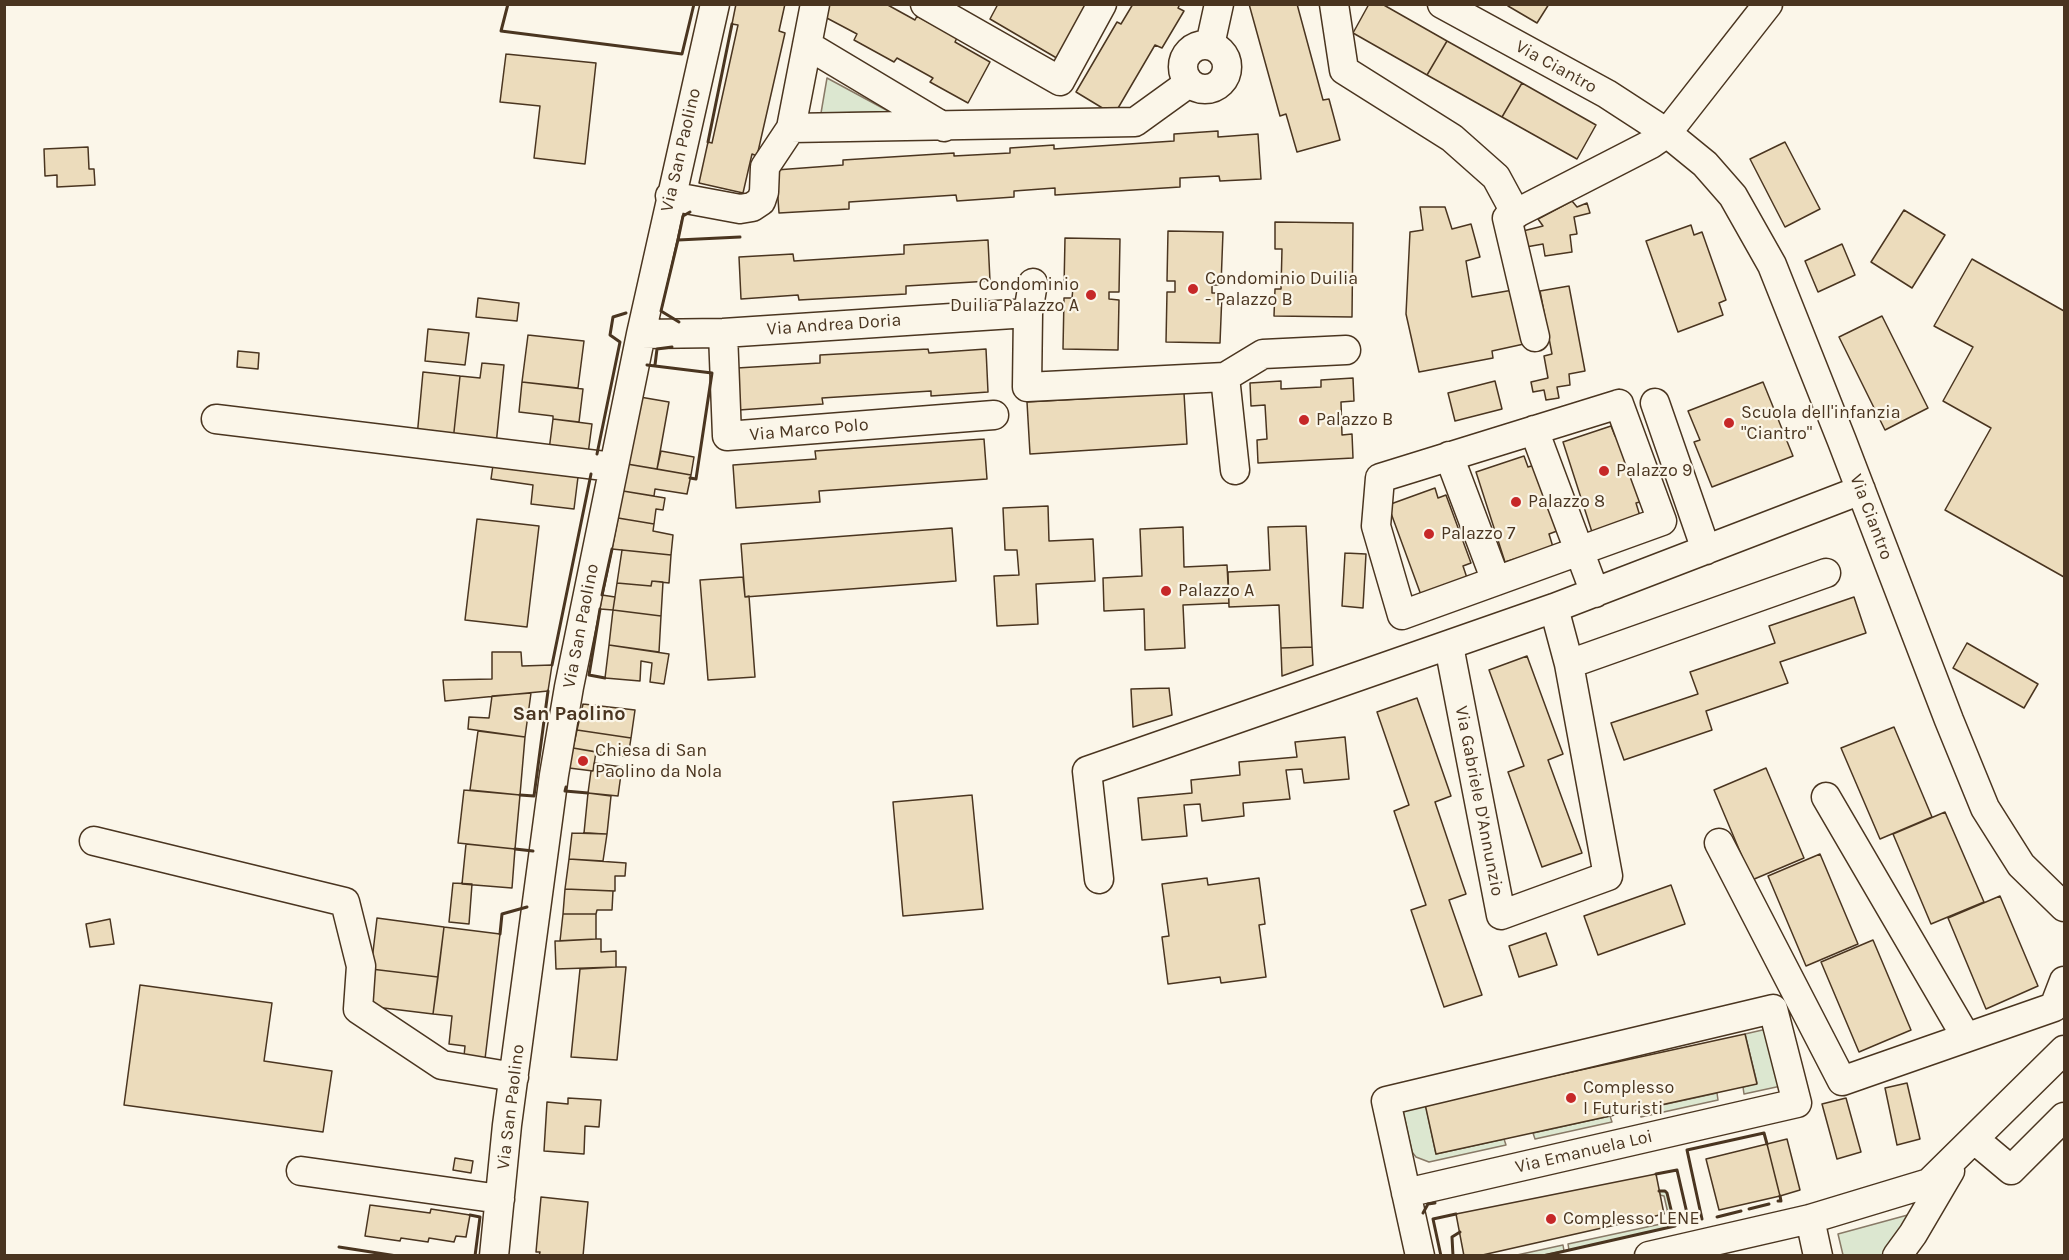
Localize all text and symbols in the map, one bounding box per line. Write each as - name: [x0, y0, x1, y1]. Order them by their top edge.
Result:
- street label: Via Ciantro: [1511, 36, 1601, 98]
- street label: Via San Paolino: [656, 86, 706, 214]
- place label: Condominio Duilia - Palazzo B: [1205, 268, 1358, 310]
- place label: Condominio Duilia Palazzo A: [950, 274, 1079, 316]
- marker: Condominio Duilia - Palazzo B: [1186, 282, 1200, 296]
- marker: Condominio Duilia Palazzo A: [1084, 288, 1098, 302]
- street label: Via Andrea Doria: [766, 310, 902, 340]
- place label: Scuola dell'infanzia "Ciantro": [1741, 402, 1901, 444]
- place label: Palazzo B: [1316, 409, 1393, 431]
- marker: Palazzo B: [1297, 413, 1311, 427]
- street label: Via Marco Polo: [749, 414, 869, 446]
- marker: Scuola dell'infanzia "Ciantro": [1722, 416, 1736, 430]
- place label: Palazzo 9: [1616, 460, 1692, 482]
- marker: Palazzo 9: [1597, 464, 1611, 478]
- street label: Via Ciantro: [1845, 471, 1897, 563]
- place label: Palazzo 8: [1528, 491, 1605, 513]
- marker: Palazzo 8: [1509, 495, 1523, 509]
- place label: Palazzo 7: [1441, 523, 1515, 545]
- marker: Palazzo 7: [1422, 527, 1436, 541]
- street label: Via San Paolino: [558, 562, 604, 690]
- place label: Palazzo A: [1178, 580, 1254, 602]
- marker: Palazzo A: [1159, 584, 1173, 598]
- district label: San Paolino: [512, 702, 626, 726]
- street label: Via Gabriele D'Annunzio: [1450, 704, 1508, 898]
- place label: Chiesa di San Paolino da Nola: [595, 740, 722, 783]
- marker: Chiesa di San Paolino da Nola: [576, 754, 590, 768]
- street label: Via San Paolino: [493, 1043, 529, 1171]
- place label: Complesso I Futuristi: [1583, 1077, 1674, 1120]
- marker: Complesso I Futuristi: [1564, 1091, 1578, 1105]
- street label: Via Emanuela Loi: [1513, 1126, 1655, 1178]
- place label: Complesso LENE: [1563, 1208, 1700, 1230]
- marker: Complesso LENE: [1544, 1212, 1558, 1226]

